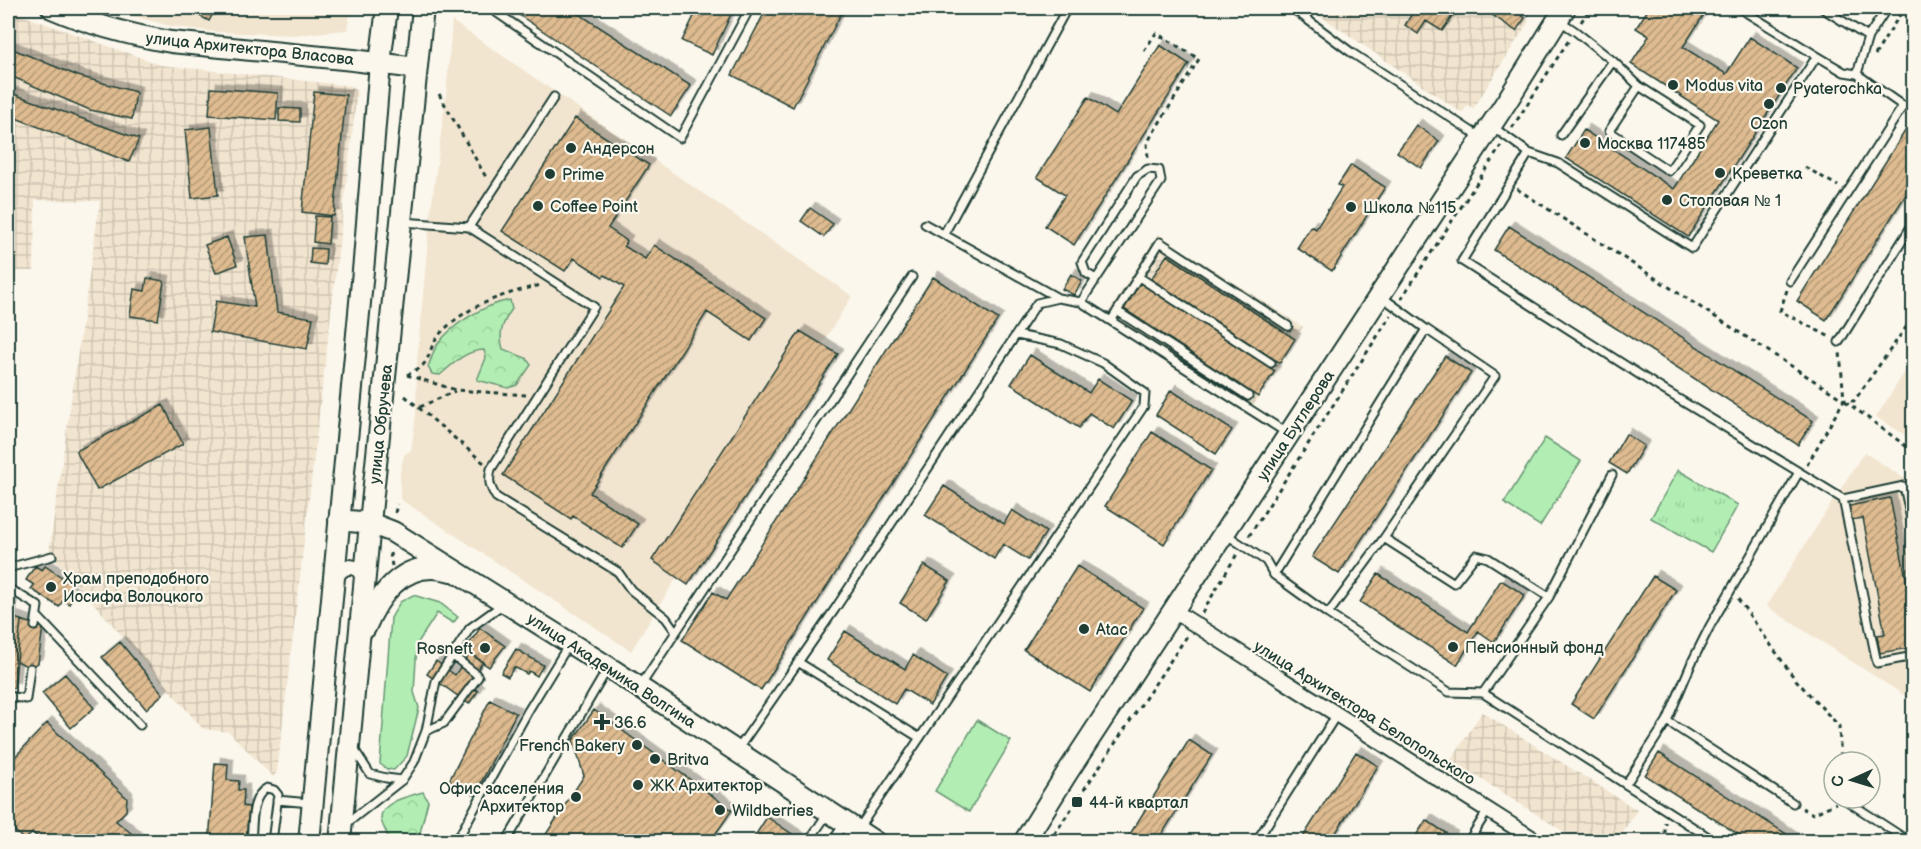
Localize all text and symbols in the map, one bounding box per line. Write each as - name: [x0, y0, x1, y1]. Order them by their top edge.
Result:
- street label: улица Архитектора Власова: [145, 29, 355, 70]
- place label: Modus vita: [1685, 77, 1763, 96]
- marker: Modus vita: [1666, 78, 1680, 92]
- place label: Pyaterochka: [1793, 80, 1882, 99]
- marker: Pyaterochka: [1774, 81, 1788, 95]
- marker: Ozon: [1762, 97, 1776, 111]
- place label: Ozon: [1750, 115, 1788, 134]
- place label: Москва 117485: [1597, 135, 1706, 154]
- marker: Москва 117485: [1578, 136, 1592, 150]
- place label: Андерсон: [582, 140, 655, 159]
- marker: Андерсон: [564, 141, 578, 155]
- place label: Креветка: [1732, 165, 1803, 184]
- place label: Prime: [562, 166, 605, 185]
- marker: Креветка: [1713, 166, 1727, 180]
- marker: Prime: [543, 167, 557, 181]
- place label: Столовая № 1: [1679, 192, 1781, 211]
- marker: Столовая № 1: [1660, 193, 1674, 207]
- place label: Coffee Point: [550, 198, 638, 217]
- marker: Coffee Point: [531, 199, 545, 213]
- place label: Школа №115: [1363, 199, 1457, 218]
- marker: Школа №115: [1344, 200, 1358, 214]
- street label: улица Обручева: [366, 363, 397, 485]
- street label: улица Бутлерова: [1254, 367, 1339, 485]
- place label: Храм преподобного Иосифа Волоцкого: [63, 570, 209, 607]
- marker: Храм преподобного Иосифа Волоцкого: [44, 580, 58, 594]
- street label: улица Академика Волгина: [523, 610, 700, 733]
- place label: Atac: [1096, 621, 1128, 640]
- marker: Atac: [1077, 622, 1091, 636]
- street label: улица Архитектора Белопольского: [1250, 637, 1478, 789]
- place label: Пенсионный фонд: [1465, 639, 1604, 658]
- place label: Rosneft: [416, 640, 473, 659]
- marker: Пенсионный фонд: [1446, 640, 1460, 654]
- marker: Rosneft: [478, 641, 492, 655]
- place label: 36.6: [614, 714, 647, 733]
- marker: 36.6: [595, 715, 609, 729]
- place label: French Bakery: [519, 737, 626, 756]
- marker: French Bakery: [630, 738, 644, 752]
- north arrow: [1822, 750, 1882, 810]
- place label: Britva: [667, 751, 709, 770]
- marker: Britva: [648, 752, 662, 766]
- text: С: [1829, 775, 1848, 787]
- place label: ЖК Архитектор: [650, 777, 763, 796]
- marker: ЖК Архитектор: [631, 778, 645, 792]
- place label: Офис заселения Архитектор: [439, 780, 564, 817]
- marker: Офис заселения Архитектор: [569, 790, 583, 804]
- place label: 44-й квартал: [1089, 794, 1189, 813]
- marker: 44-й квартал: [1070, 795, 1084, 809]
- place label: Wildberries: [732, 802, 813, 821]
- marker: Wildberries: [713, 803, 727, 817]

